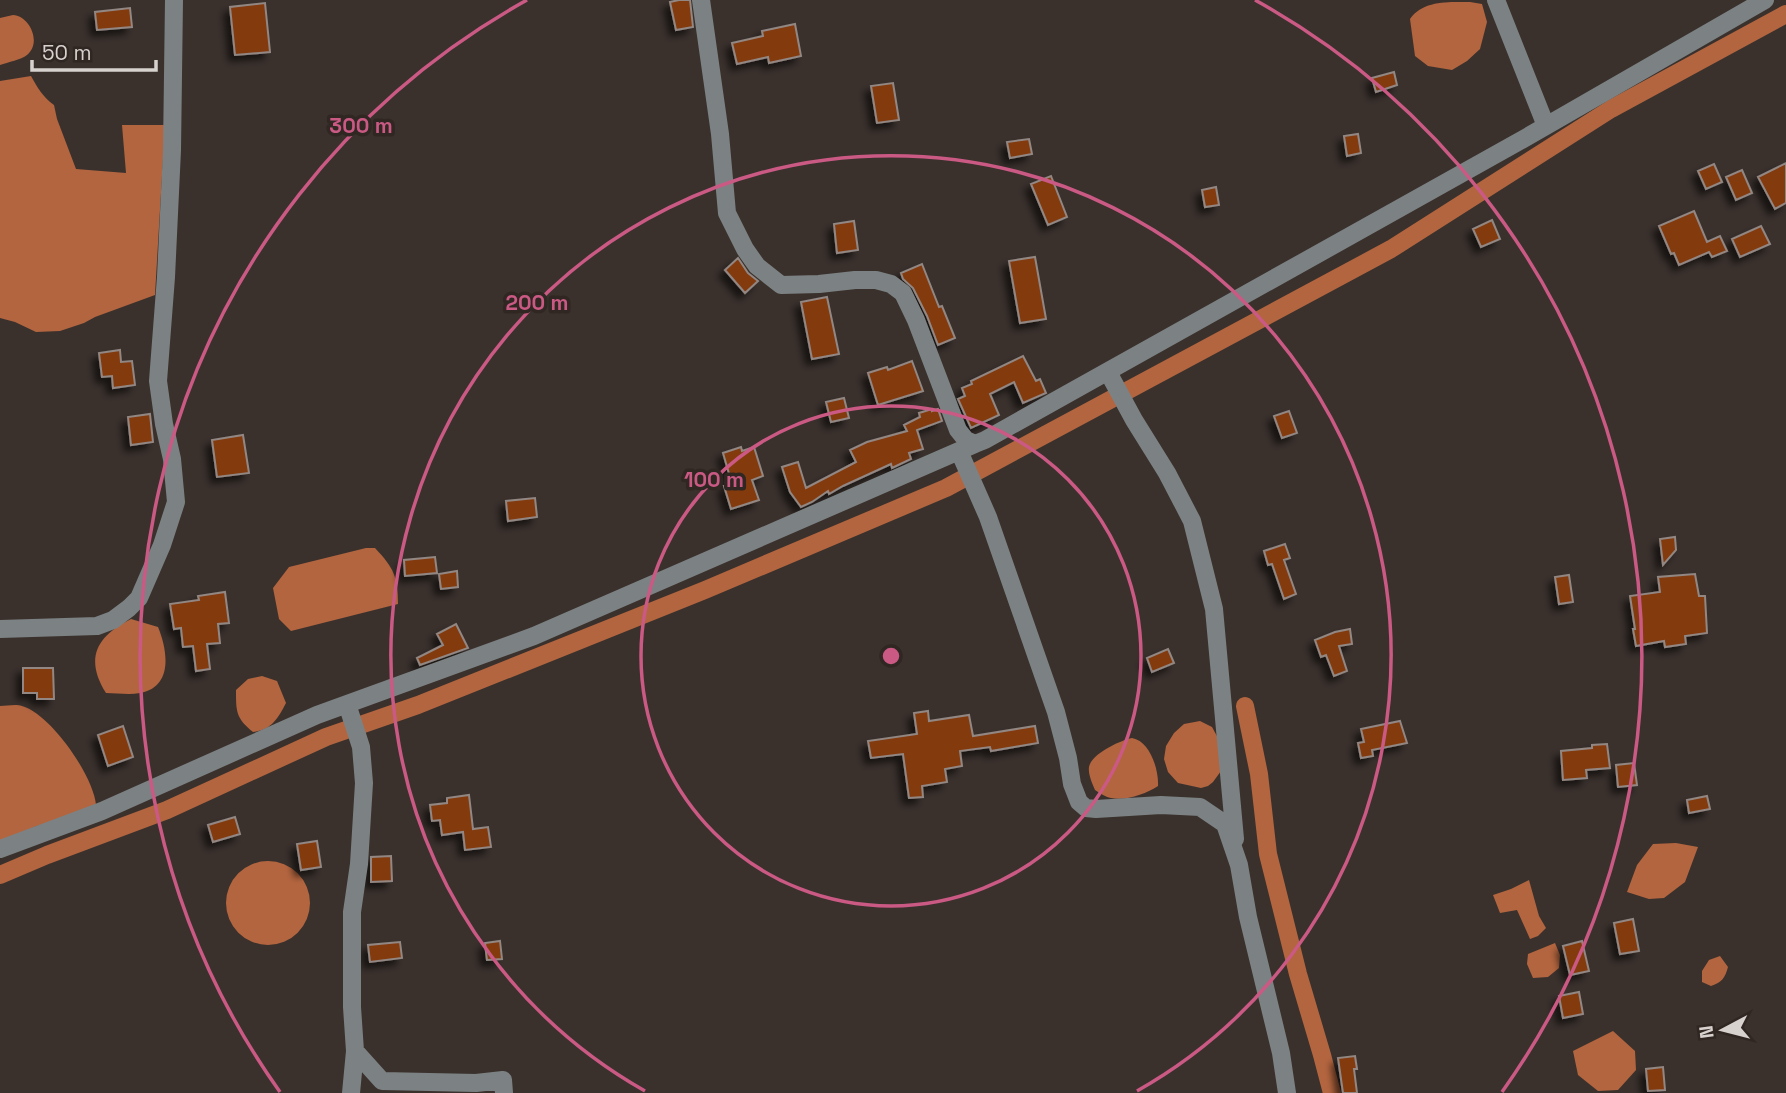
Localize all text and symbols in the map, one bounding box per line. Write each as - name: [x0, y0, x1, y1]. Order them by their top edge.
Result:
- scale bar: [32, 28, 156, 72]
- text: 50 m: [42, 39, 92, 66]
- text: 300 m: [329, 112, 393, 139]
- text: 200 m: [506, 289, 568, 316]
- text: 100 m: [684, 466, 744, 493]
- centre of rings: [879, 644, 903, 668]
- north arrow: [1688, 995, 1758, 1065]
- text: N: [1693, 1024, 1720, 1040]

